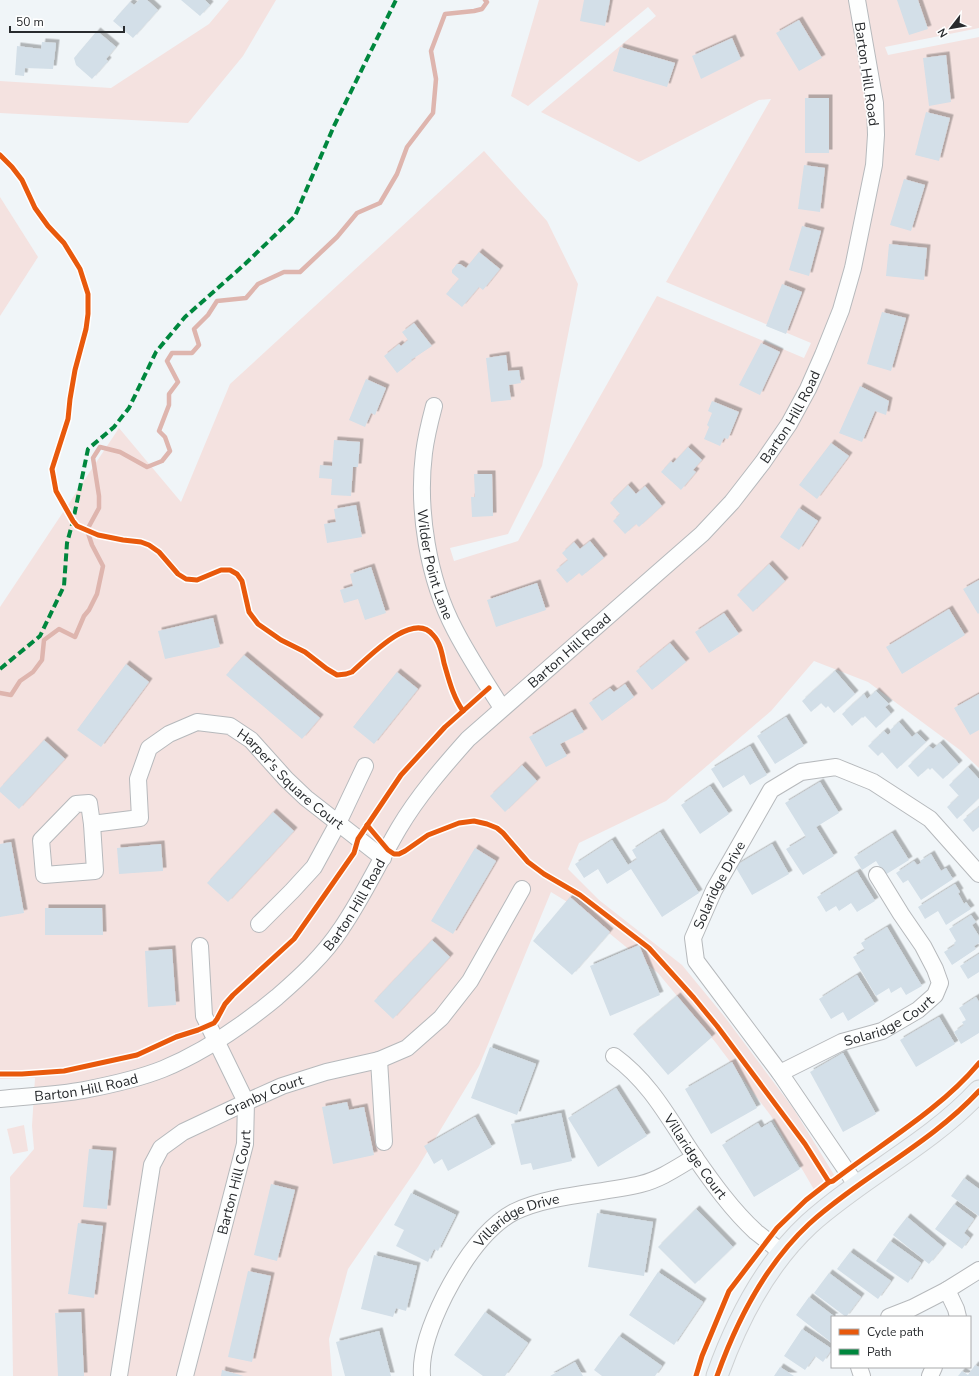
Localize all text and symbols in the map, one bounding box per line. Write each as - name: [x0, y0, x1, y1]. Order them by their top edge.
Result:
- scale bar: [10, 8, 124, 34]
- north arrow: [931, 8, 971, 48]
- text: 50 m: [16, 14, 44, 30]
- street label: Barton Hill Road: [850, 21, 883, 127]
- text: N: [934, 26, 951, 40]
- street label: Barton Hill Road: [756, 368, 825, 467]
- street label: Wilder Point Lane: [413, 508, 458, 623]
- street label: Barton Hill Road: [524, 609, 615, 693]
- street label: Harper's Square Court: [233, 724, 347, 834]
- street label: Solaridge Drive: [689, 838, 750, 932]
- street label: Barton Hill Road: [319, 856, 390, 955]
- street label: Solaridge Court: [842, 991, 938, 1051]
- street label: Barton Hill Road: [34, 1069, 140, 1106]
- street label: Granby Court: [222, 1071, 306, 1121]
- street label: Villaridge Court: [659, 1110, 731, 1203]
- street label: Barton Hill Court: [213, 1130, 256, 1237]
- street label: Villaridge Drive: [469, 1189, 561, 1252]
- legend: [831, 1316, 971, 1368]
- text: Cycle path: [867, 1324, 924, 1340]
- text: Path: [867, 1344, 892, 1360]

